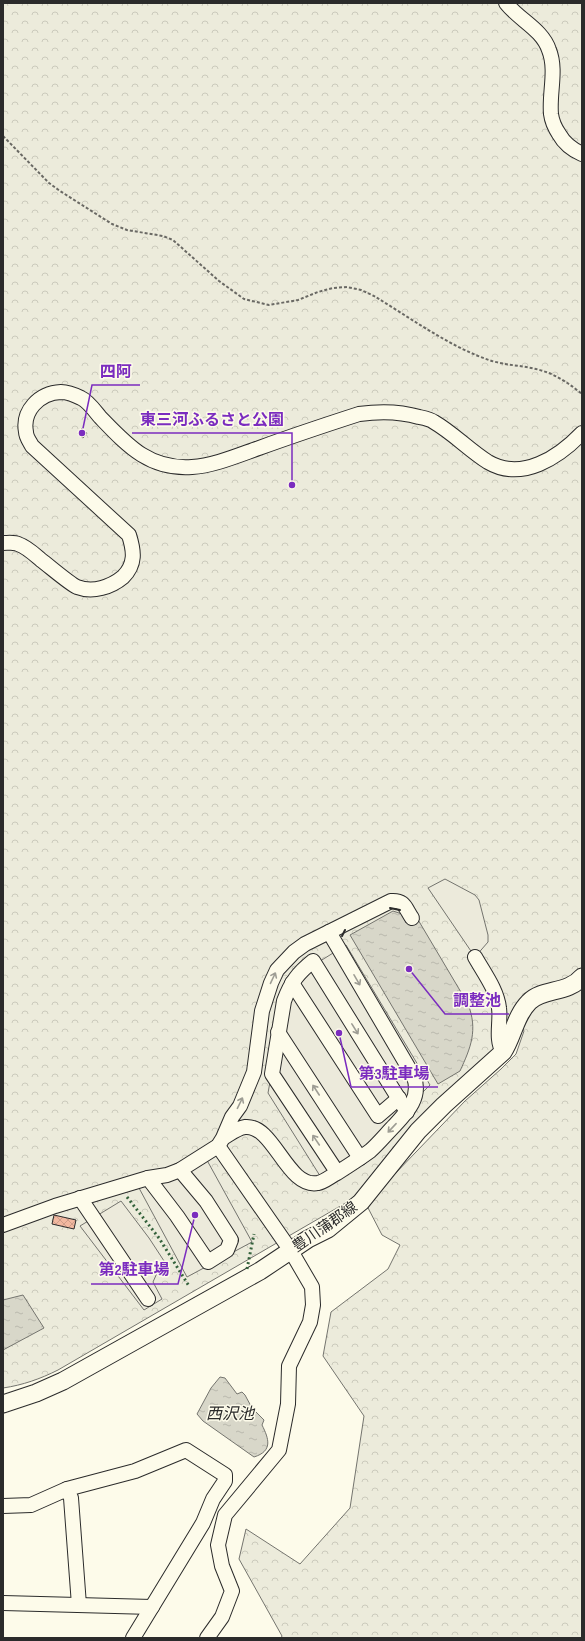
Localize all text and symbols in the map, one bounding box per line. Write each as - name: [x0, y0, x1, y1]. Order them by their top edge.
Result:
- callout: 四阿: [92, 357, 140, 385]
- text: 四阿: [100, 363, 132, 382]
- callout: 東三河ふるさと公園: [132, 405, 292, 433]
- text: 東三河ふるさと公園: [140, 411, 284, 430]
- one-way arrow: [270, 973, 277, 985]
- one-way arrow: [354, 974, 362, 986]
- callout: 調整池: [445, 986, 509, 1014]
- text: 調整池: [453, 992, 501, 1011]
- one-way arrow: [352, 1023, 360, 1035]
- callout: 第3駐車場: [351, 1059, 438, 1087]
- text: 第3駐車場: [358, 1065, 430, 1084]
- one-way arrow: [312, 1085, 320, 1096]
- one-way arrow: [237, 1098, 244, 1110]
- one-way arrow: [387, 1123, 397, 1133]
- one-way arrow: [312, 1135, 320, 1146]
- street label: 豊川蒲郡線: [289, 1198, 361, 1256]
- callout: 第2駐車場: [91, 1256, 178, 1284]
- text: 第2駐車場: [98, 1261, 170, 1280]
- water label: 西沢池: [206, 1405, 256, 1424]

